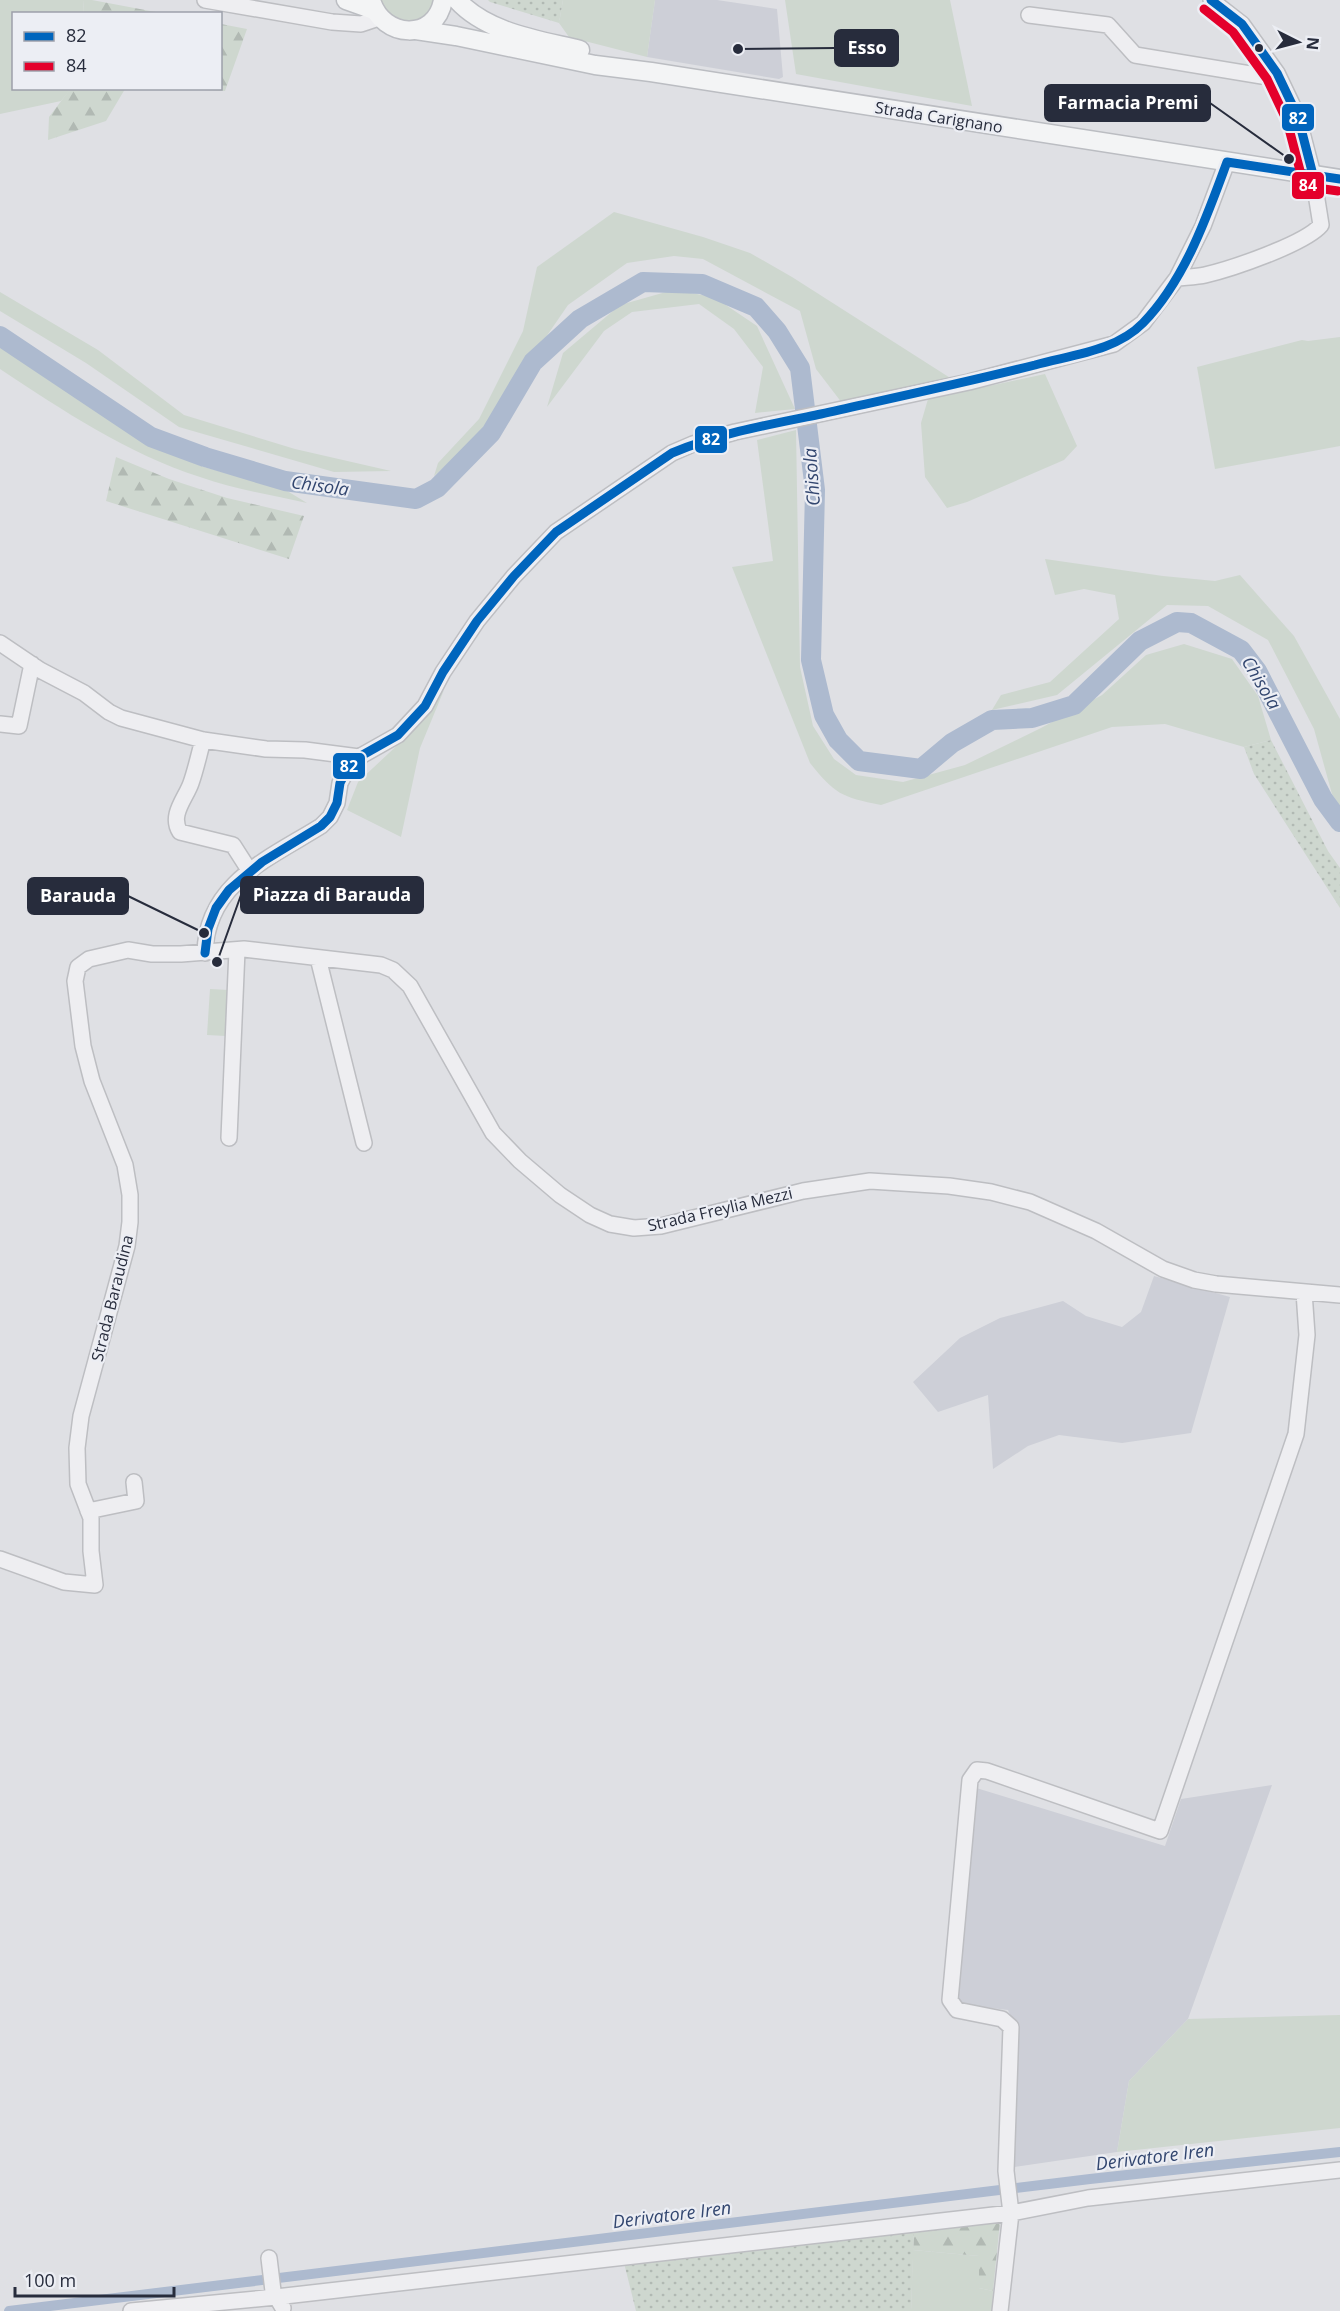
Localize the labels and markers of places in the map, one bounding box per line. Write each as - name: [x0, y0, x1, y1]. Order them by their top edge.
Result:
- callout: Esso: [835, 30, 898, 66]
- unlabelled marker: [1253, 42, 1265, 54]
- callout: Farmacia Premi: [1045, 85, 1210, 121]
- callout: Piazza di Barauda: [241, 877, 423, 913]
- callout: Barauda: [28, 878, 128, 914]

